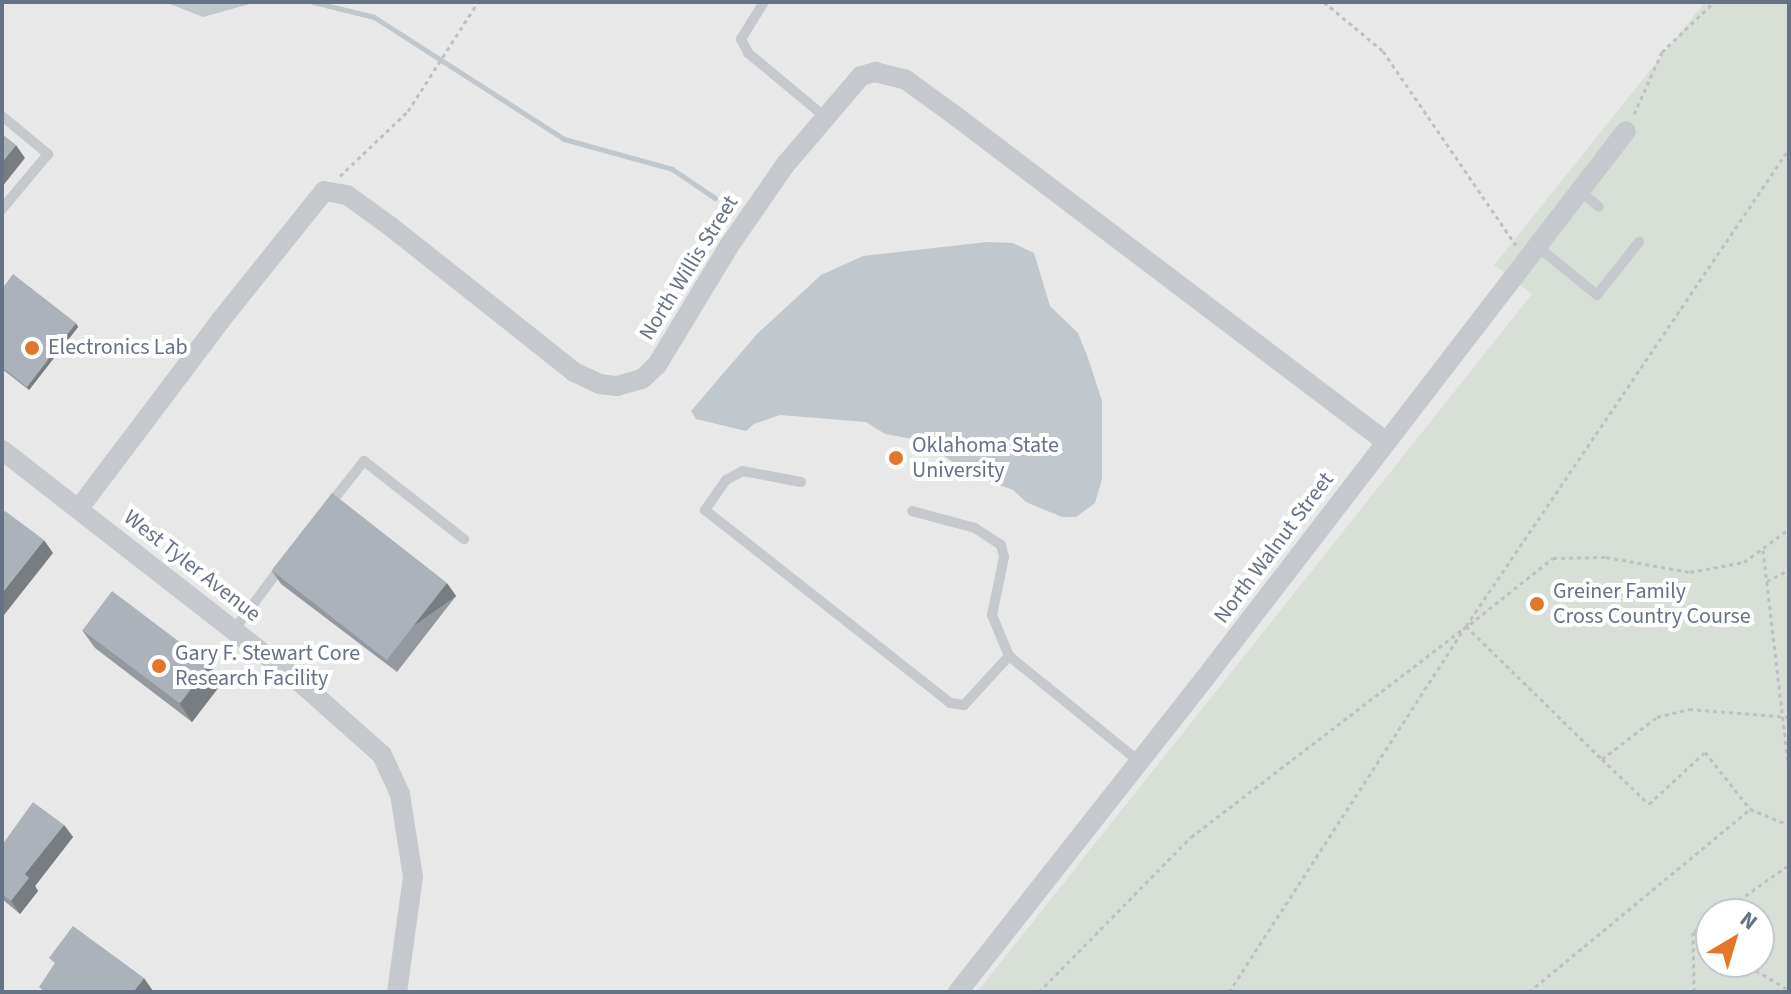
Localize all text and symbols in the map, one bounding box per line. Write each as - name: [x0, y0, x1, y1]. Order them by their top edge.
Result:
- street label: North Willis Street: [634, 191, 744, 345]
- place label: Electronics Lab: [48, 335, 188, 361]
- marker: Electronics Lab: [23, 339, 41, 357]
- place label: Oklahoma State University: [912, 432, 1059, 484]
- marker: Oklahoma State University: [887, 449, 905, 467]
- street label: North Walnut Street: [1209, 467, 1339, 629]
- street label: West Tyler Avenue: [118, 504, 266, 628]
- place label: Greiner Family Cross Country Course: [1553, 578, 1751, 630]
- marker: Greiner Family Cross Country Course: [1528, 595, 1546, 613]
- place label: Gary F. Stewart Core Research Facility: [175, 640, 360, 692]
- marker: Gary F. Stewart Core Research Facility: [150, 657, 168, 675]
- north arrow: [1695, 898, 1775, 978]
- text: N: [1733, 904, 1764, 938]

